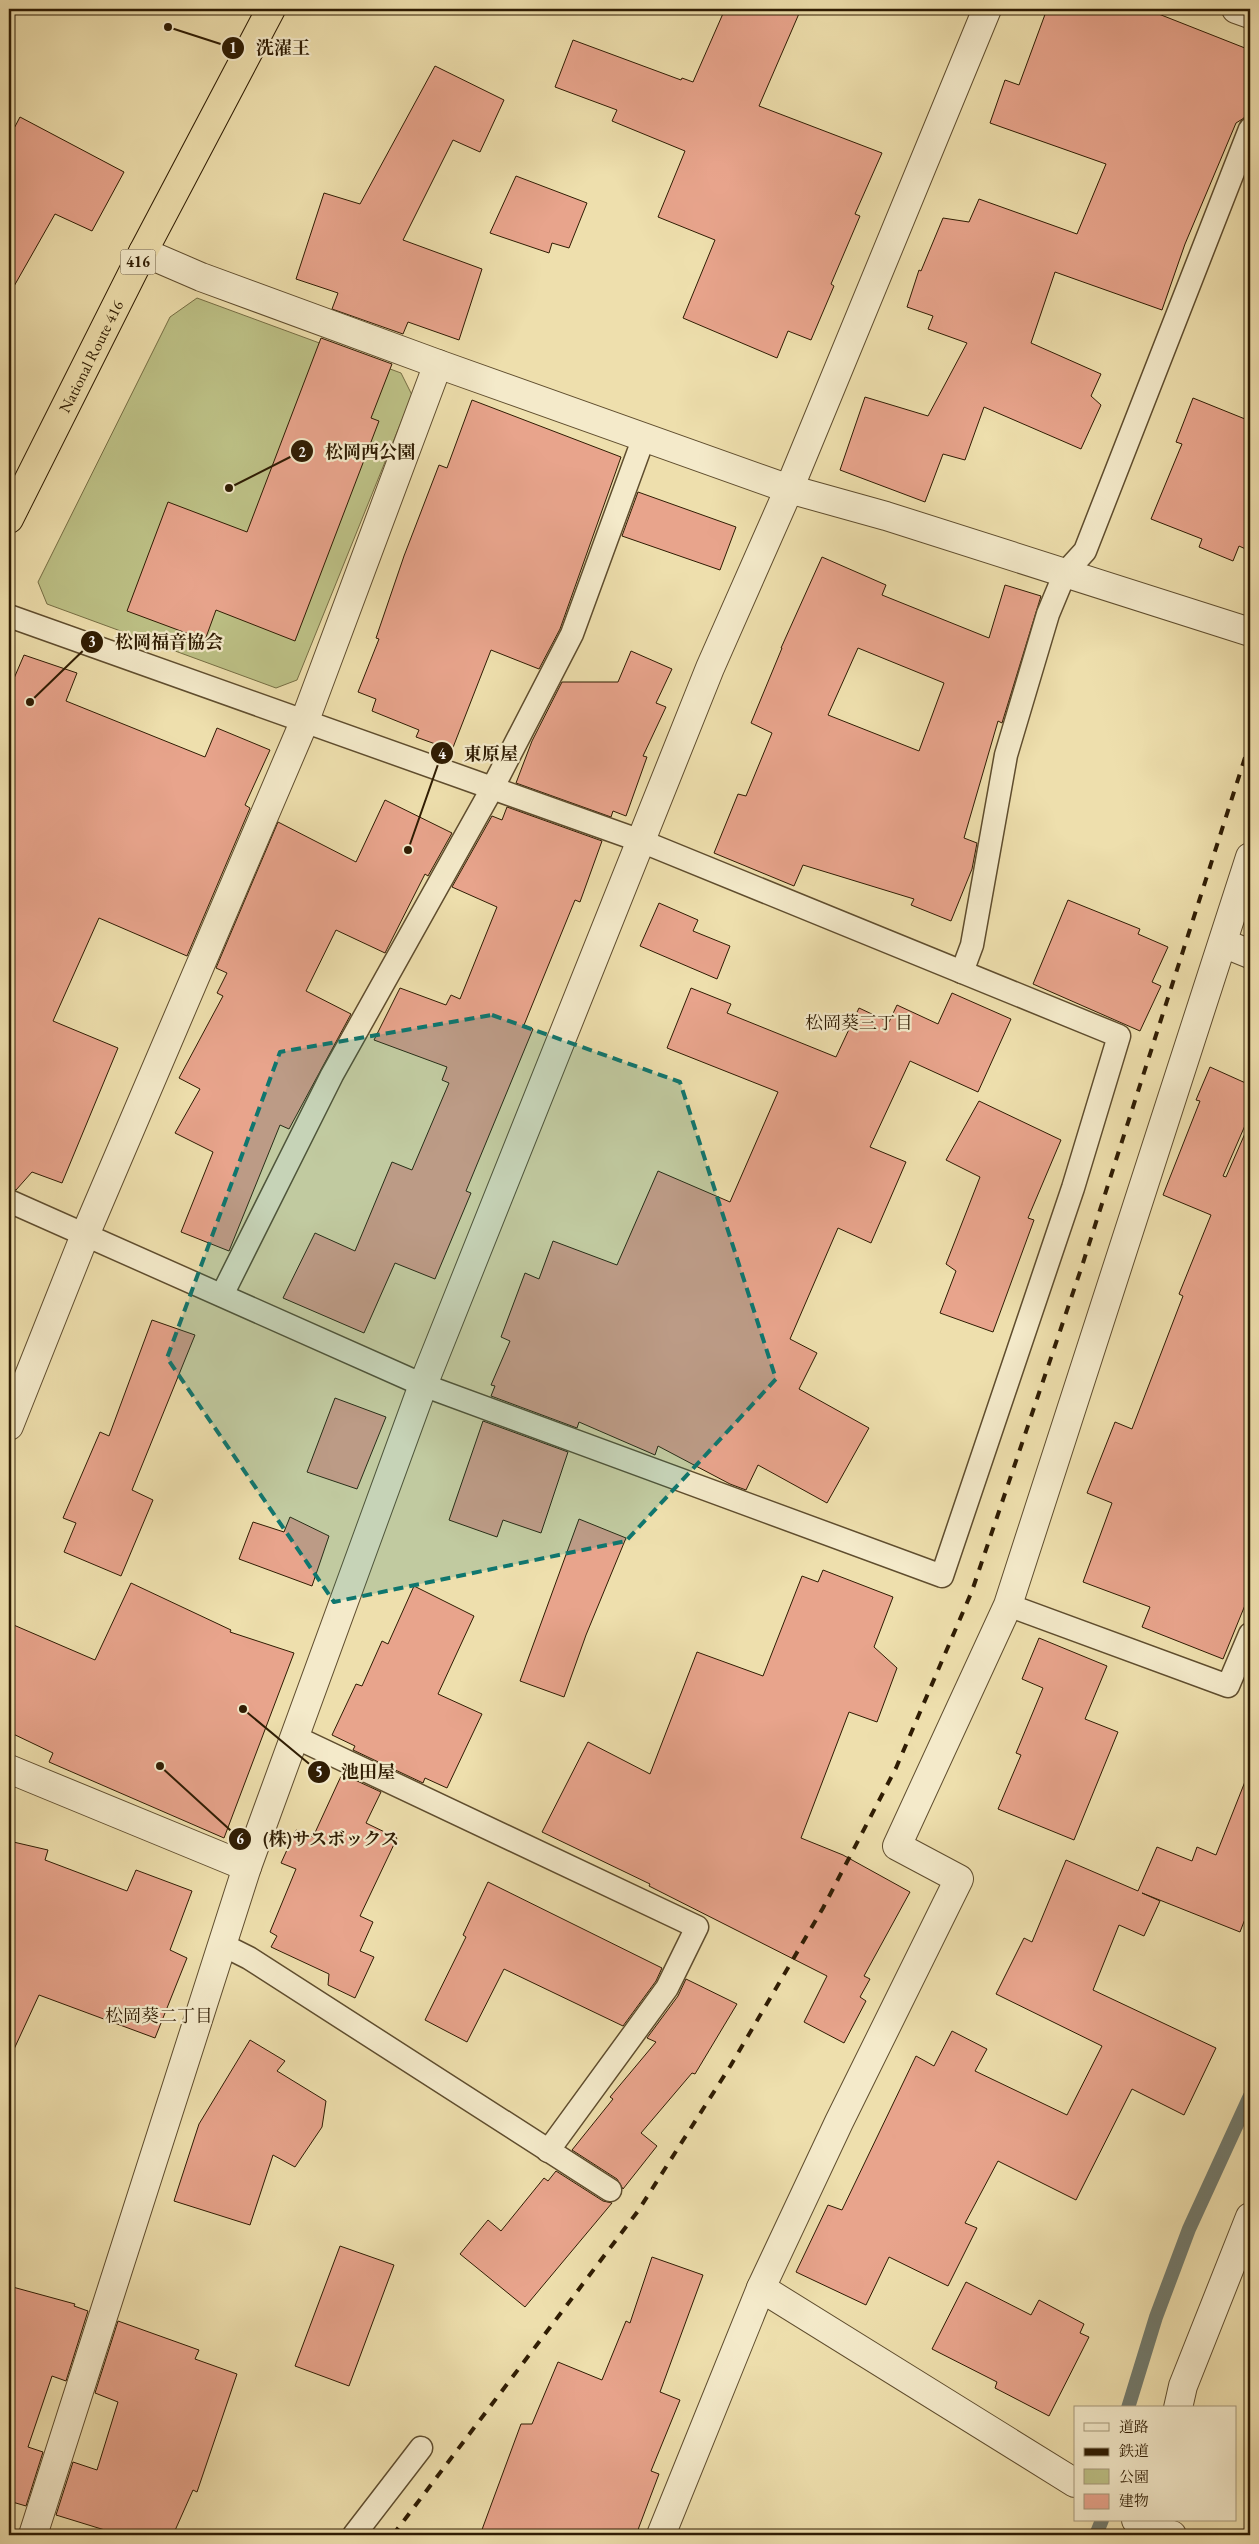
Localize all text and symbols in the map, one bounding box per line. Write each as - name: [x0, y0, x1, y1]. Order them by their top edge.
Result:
- callout: 洗濯王: [221, 31, 320, 64]
- text: 洗濯王: [256, 36, 310, 59]
- text: 1: [229, 38, 237, 57]
- road number: 416: [120, 250, 156, 274]
- street label: National Route 416: [54, 297, 128, 416]
- callout: 松岡西公園: [290, 435, 425, 468]
- text: 松岡西公園: [325, 440, 415, 463]
- text: 2: [298, 442, 306, 461]
- callout: 松岡福音協会: [80, 625, 233, 658]
- text: 松岡福音協会: [115, 630, 223, 653]
- text: 3: [88, 632, 96, 651]
- callout: 東原屋: [429, 737, 528, 770]
- text: 東原屋: [464, 742, 518, 765]
- text: 4: [438, 744, 447, 763]
- district label: 松岡葵三丁目: [805, 1011, 913, 1034]
- callout: 池田屋: [306, 1755, 405, 1788]
- text: 池田屋: [341, 1760, 395, 1783]
- text: 5: [315, 1762, 323, 1781]
- callout: (株)サスボックス: [228, 1822, 410, 1855]
- text: (株)サスボックス: [263, 1827, 399, 1850]
- text: 6: [236, 1829, 244, 1848]
- district label: 松岡葵二丁目: [105, 2004, 213, 2027]
- legend: [1074, 2406, 1236, 2522]
- text: 道路: [1119, 2417, 1149, 2436]
- text: 鉄道: [1119, 2441, 1149, 2460]
- text: 公園: [1119, 2467, 1149, 2486]
- text: 建物: [1119, 2491, 1149, 2510]

